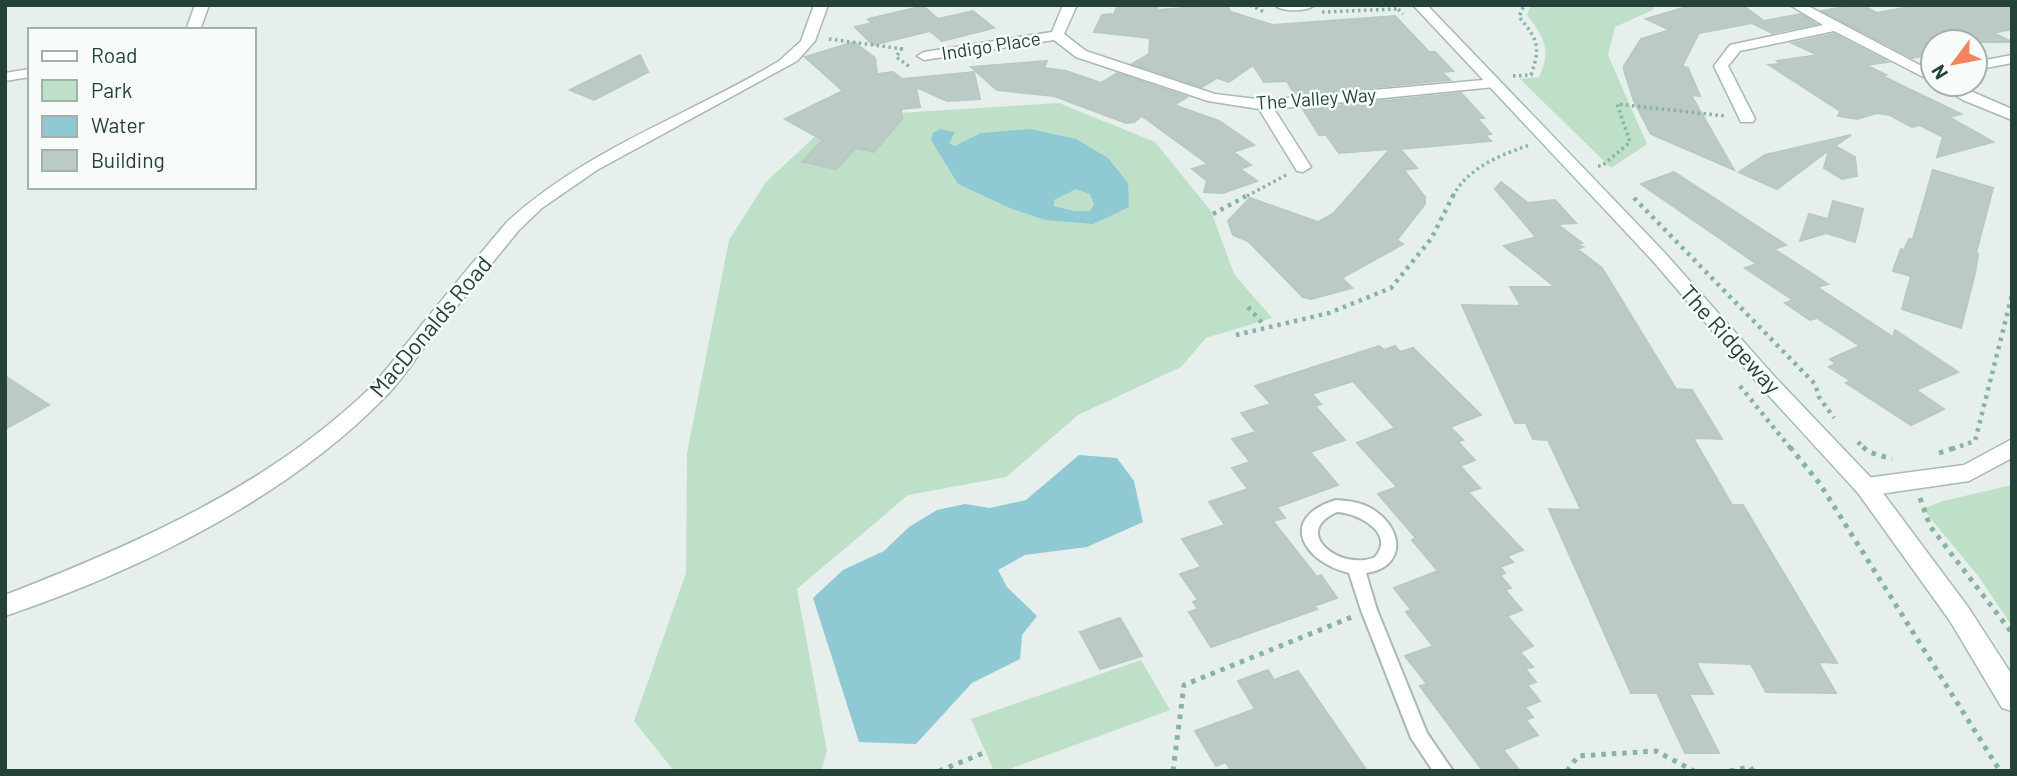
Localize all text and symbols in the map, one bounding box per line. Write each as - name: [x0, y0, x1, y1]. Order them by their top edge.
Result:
- street label: Indigo Place: [940, 26, 1042, 64]
- legend: [28, 28, 256, 189]
- north arrow: [1919, 28, 1989, 98]
- text: Road: [91, 42, 137, 67]
- text: N: [1926, 61, 1952, 84]
- text: Park: [91, 77, 132, 102]
- street label: The Valley Way: [1255, 82, 1377, 114]
- text: Water: [91, 112, 146, 137]
- text: Building: [91, 147, 165, 172]
- street label: MacDonalds Road: [363, 250, 497, 402]
- street label: The Ridgeway: [1675, 279, 1788, 400]

